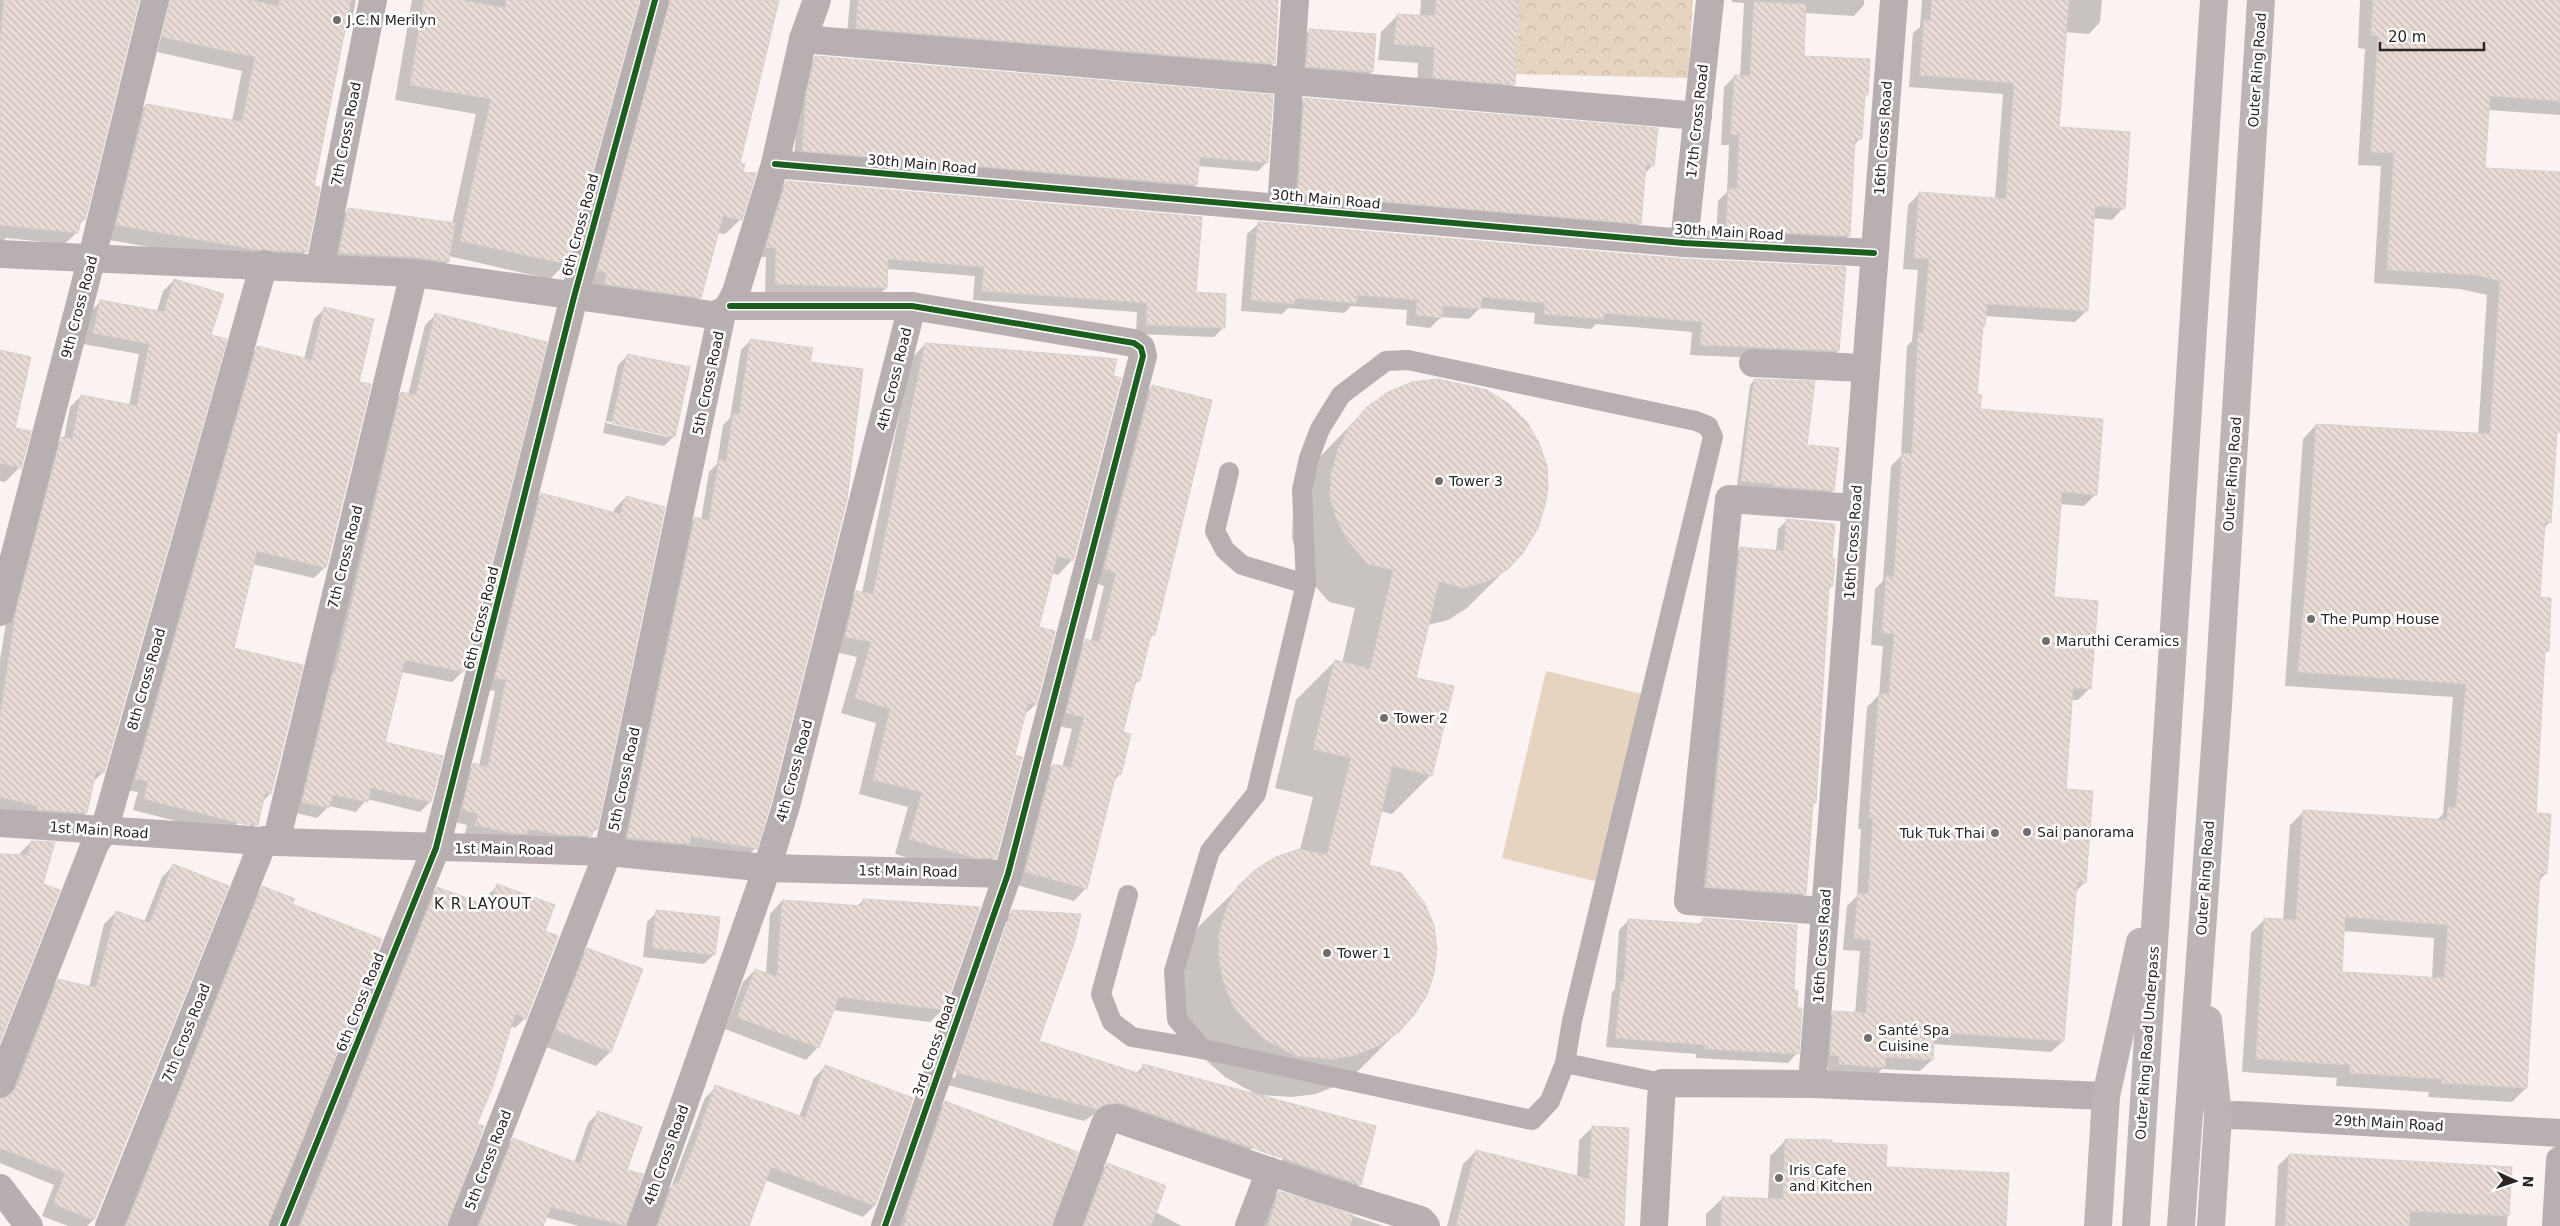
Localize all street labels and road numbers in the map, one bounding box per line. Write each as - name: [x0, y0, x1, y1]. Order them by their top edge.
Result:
- street label: Outer Ring Road: [2245, 12, 2269, 128]
- street label: 17th Cross Road: [1683, 63, 1711, 179]
- street label: 16th Cross Road: [1871, 80, 1895, 196]
- street label: 7th Cross Road: [328, 81, 364, 187]
- street label: 30th Main Road: [867, 151, 977, 177]
- street label: 6th Cross Road: [559, 172, 601, 278]
- street label: 30th Main Road: [1271, 186, 1381, 212]
- street label: 30th Main Road: [1674, 221, 1784, 243]
- street label: 9th Cross Road: [58, 254, 100, 360]
- street label: 4th Cross Road: [873, 326, 915, 432]
- street label: 5th Cross Road: [689, 330, 727, 436]
- street label: Outer Ring Road: [2220, 416, 2244, 532]
- street label: 16th Cross Road: [1841, 484, 1865, 600]
- street label: 7th Cross Road: [324, 504, 366, 610]
- street label: 6th Cross Road: [460, 565, 502, 671]
- street label: 8th Cross Road: [124, 626, 168, 732]
- street label: 4th Cross Road: [773, 718, 815, 824]
- street label: 5th Cross Road: [605, 726, 643, 832]
- street label: 1st Main Road: [49, 819, 149, 841]
- street label: Outer Ring Road: [2193, 820, 2217, 936]
- street label: 1st Main Road: [454, 840, 554, 858]
- street label: 1st Main Road: [858, 862, 958, 880]
- street label: 16th Cross Road: [1810, 888, 1834, 1004]
- street label: Outer Ring Road Underpass: [2132, 946, 2162, 1140]
- street label: 6th Cross Road: [333, 950, 387, 1054]
- street label: 7th Cross Road: [159, 981, 213, 1085]
- street label: 3rd Cross Road: [909, 993, 959, 1099]
- street label: 4th Cross Road: [640, 1103, 692, 1207]
- street label: 5th Cross Road: [462, 1108, 514, 1212]
- street label: 29th Main Road: [2334, 1112, 2444, 1134]

